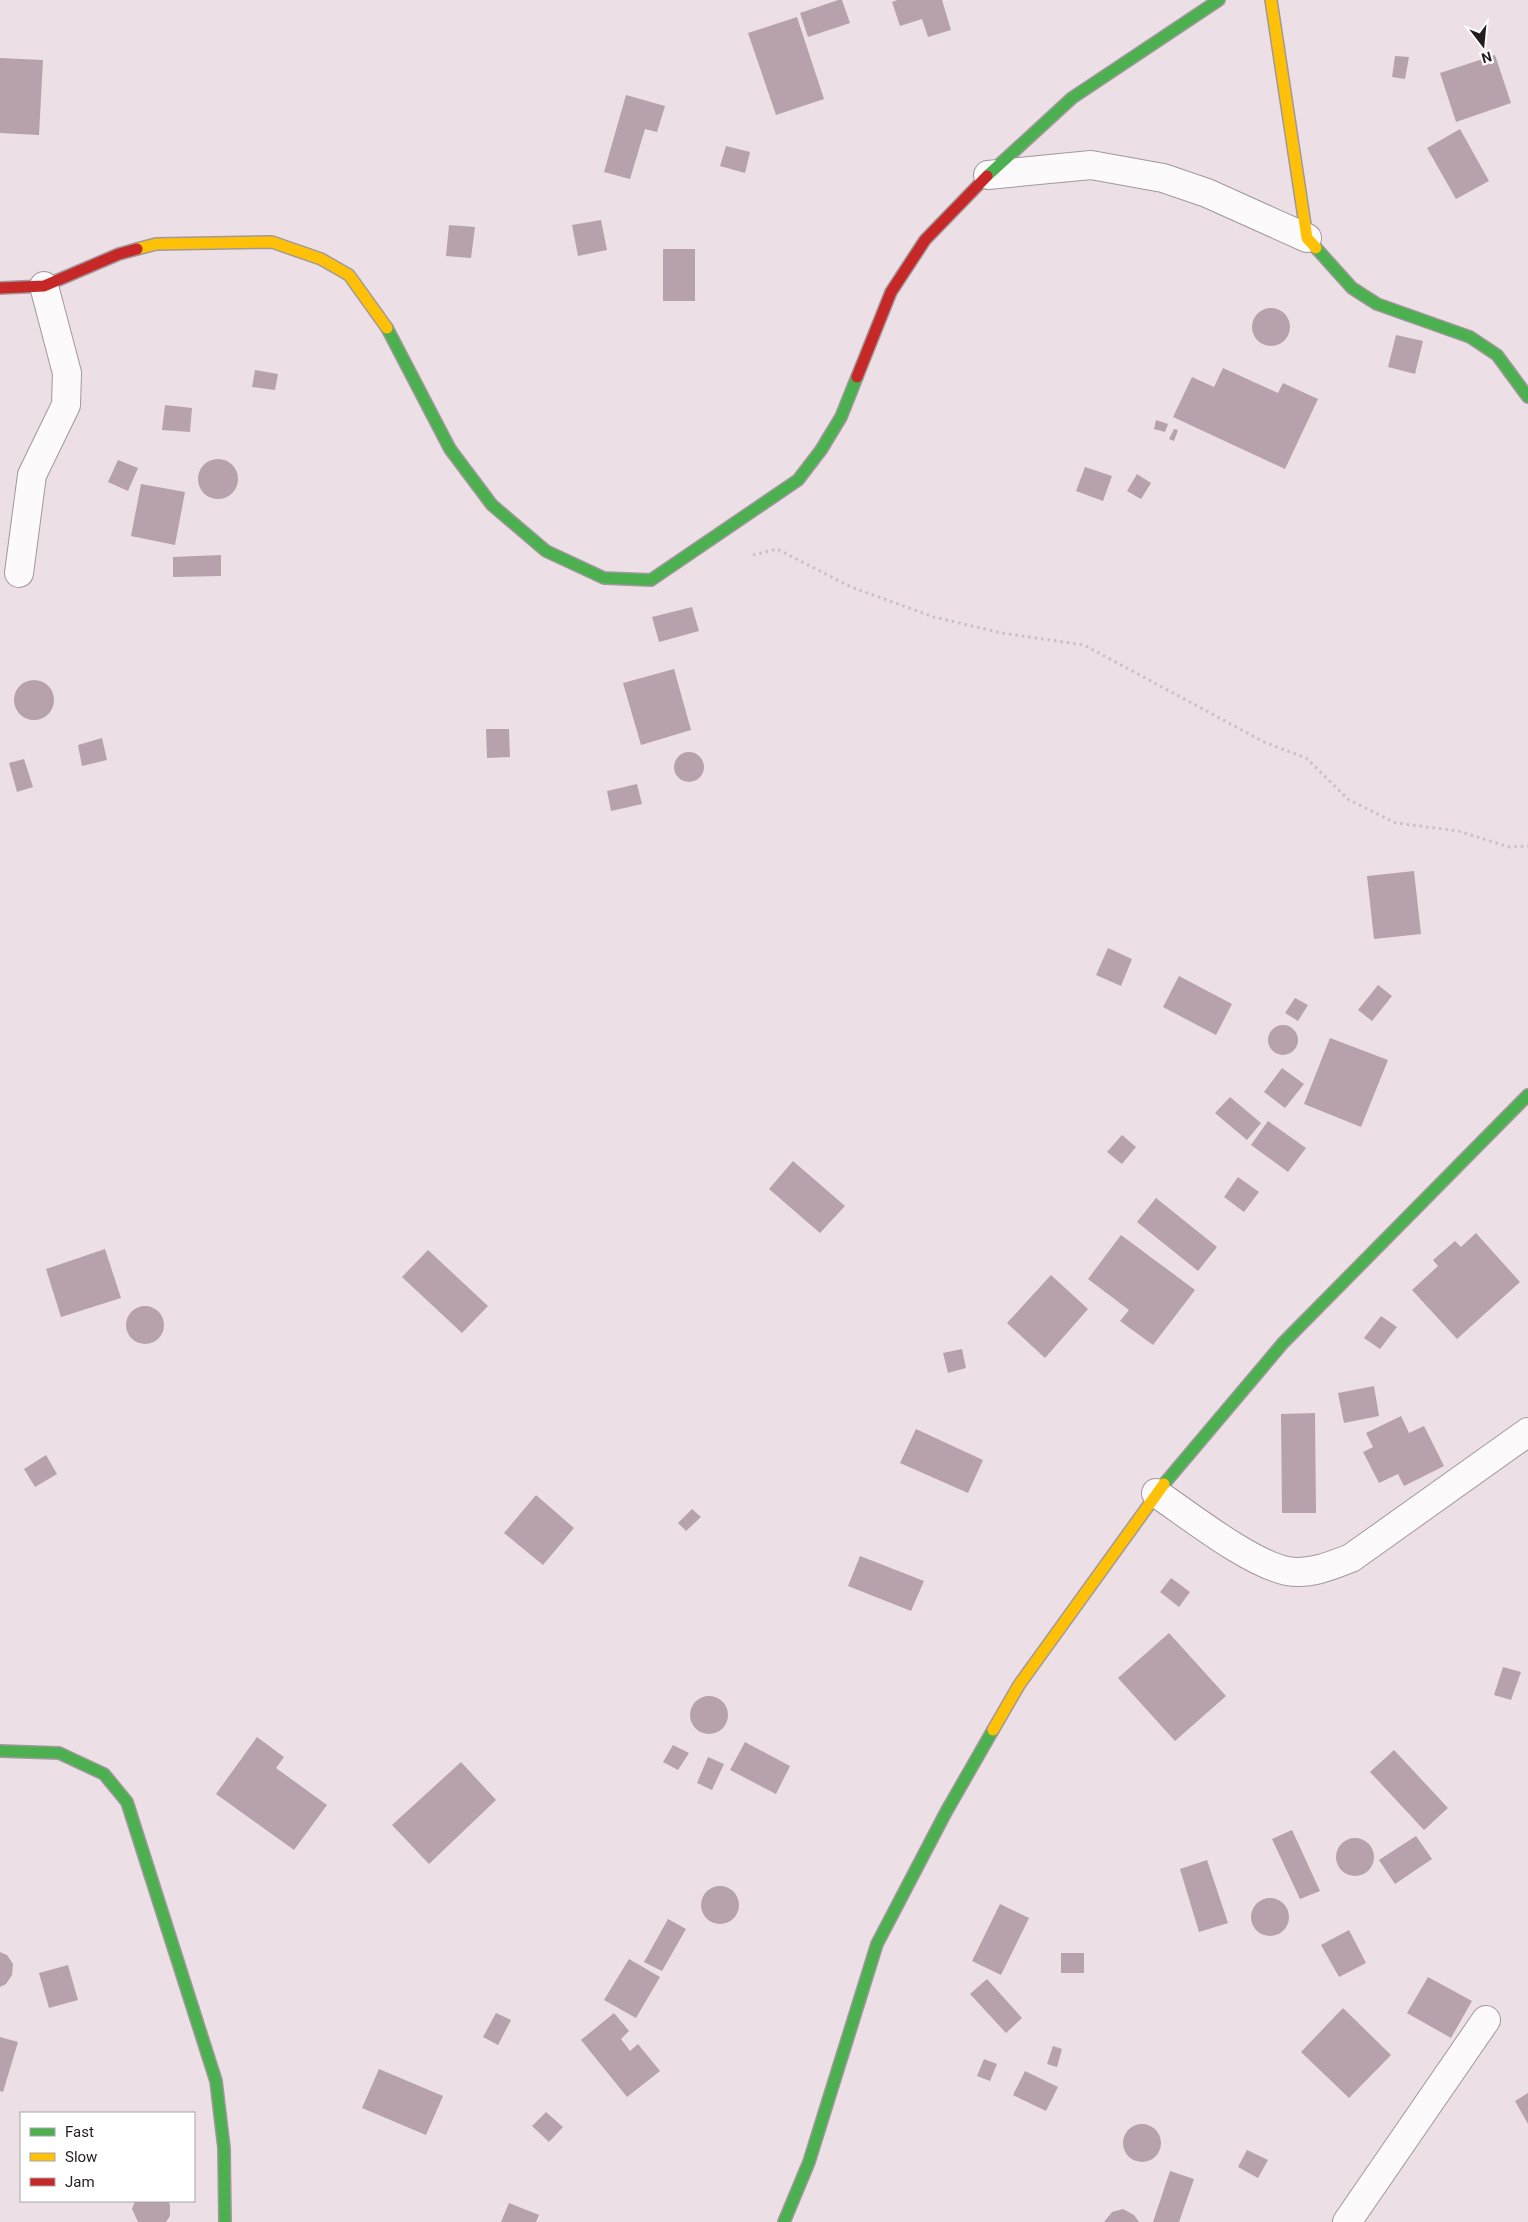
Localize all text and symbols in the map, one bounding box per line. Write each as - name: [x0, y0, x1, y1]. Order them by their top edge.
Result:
- north arrow: [1458, 20, 1508, 70]
- text: N: [1480, 48, 1494, 67]
- legend: [20, 2112, 195, 2202]
- text: Fast: [65, 2123, 94, 2141]
- text: Slow: [65, 2148, 97, 2166]
- text: Jam: [65, 2173, 95, 2191]

